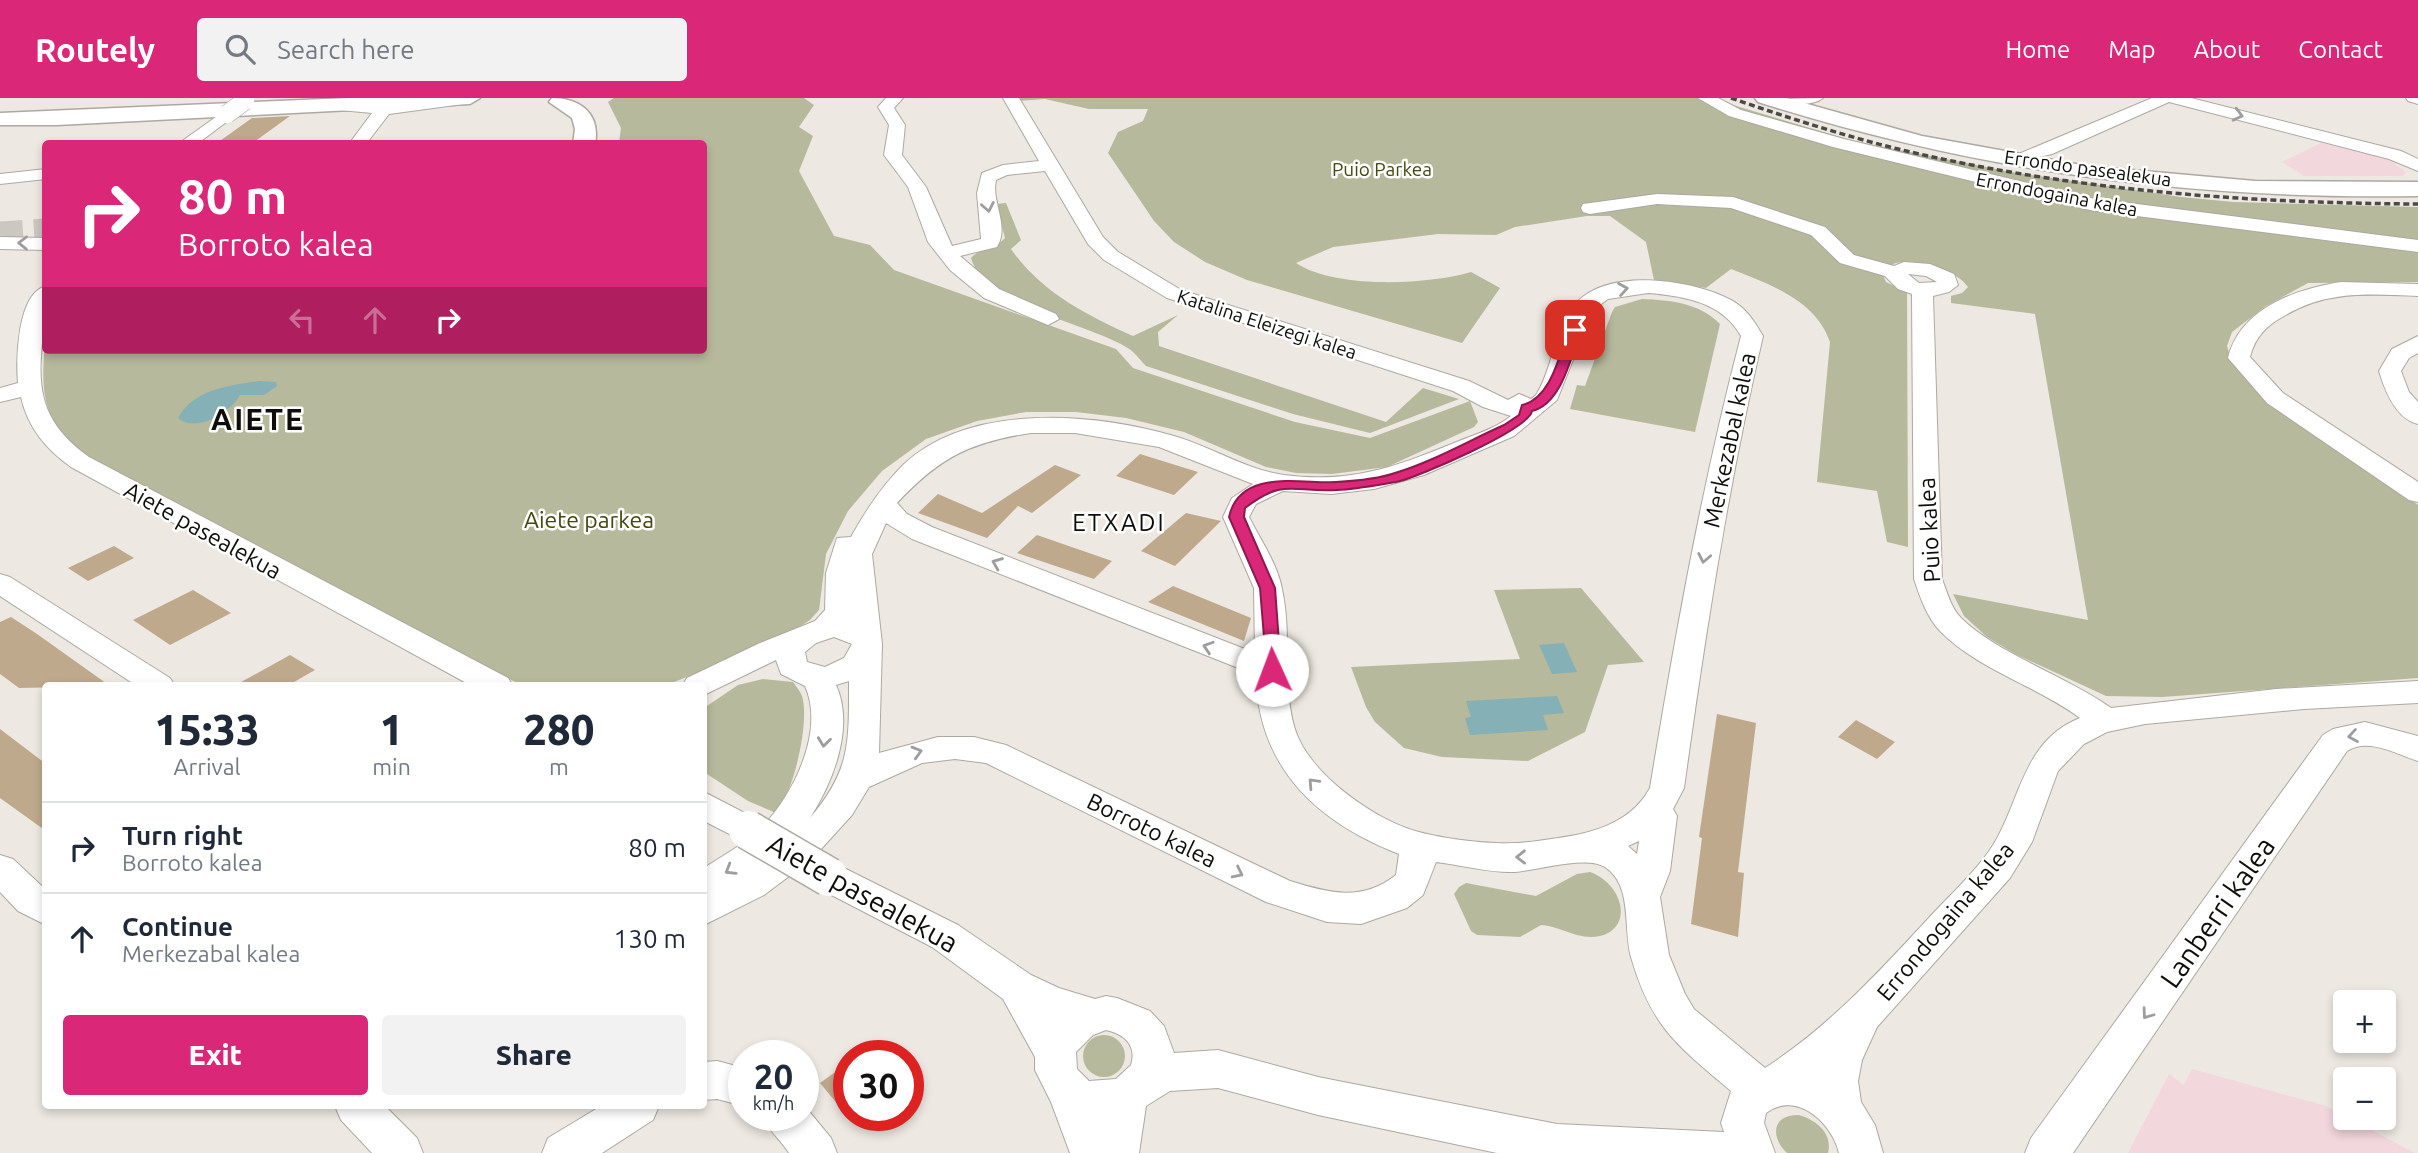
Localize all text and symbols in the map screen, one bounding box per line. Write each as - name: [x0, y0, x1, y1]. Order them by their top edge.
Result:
- search box: [197, 18, 687, 81]
- icon: search: [221, 30, 259, 68]
- text: Routely: [35, 31, 155, 68]
- text: Search here: [277, 35, 415, 64]
- text: Home: [2005, 36, 2070, 63]
- text: Map: [2108, 36, 2155, 63]
- text: About: [2193, 36, 2260, 63]
- text: Contact: [2298, 36, 2383, 63]
- one-way arrow: [2232, 107, 2244, 121]
- street label: Errondo pasealekua: [2003, 145, 2173, 191]
- park label: Puio Parkea: [1332, 158, 1432, 180]
- icon: right: [63, 168, 154, 259]
- text: 80 m: [178, 168, 287, 223]
- street label: Errondogaina kalea: [1974, 168, 2140, 220]
- one-way arrow: [979, 201, 994, 213]
- text: Borroto kalea: [178, 226, 374, 262]
- one-way arrow: [17, 236, 28, 251]
- one-way arrow: [1617, 282, 1629, 297]
- street label: Katalina Eleizegi kalea: [1175, 285, 1359, 363]
- pin: [1545, 300, 1605, 360]
- icon: left: [283, 301, 321, 339]
- icon: ahead: [356, 301, 394, 339]
- icon: right: [429, 301, 467, 339]
- icon: arrive: [1556, 311, 1594, 349]
- street label: Merkezabal kalea: [1698, 350, 1760, 530]
- district label: AIETE: [211, 402, 305, 436]
- street label: Aiete pasealekua: [120, 477, 286, 583]
- street label: Puio kalea: [1914, 477, 1944, 583]
- park label: Aiete parkea: [524, 507, 654, 532]
- district label: ETXADI: [1072, 509, 1166, 536]
- one-way arrow: [1697, 552, 1712, 564]
- one-way arrow: [992, 557, 1004, 571]
- position arrow: [1235, 633, 1309, 707]
- one-way arrow: [1203, 641, 1215, 655]
- text: 15:33: [155, 706, 260, 753]
- text: 1: [380, 706, 403, 753]
- text: 280: [523, 706, 594, 753]
- one-way arrow: [2347, 728, 2358, 743]
- one-way arrow: [816, 737, 831, 748]
- one-way arrow: [911, 745, 923, 760]
- text: Arrival: [174, 754, 241, 779]
- text: min: [372, 754, 411, 779]
- text: m: [549, 754, 569, 779]
- one-way arrow: [1309, 778, 1322, 791]
- street label: Borroto kalea: [1083, 788, 1221, 872]
- text: Turn right: [122, 821, 243, 850]
- street label: Aiete pasealekua: [762, 828, 964, 958]
- icon: right: [63, 829, 101, 867]
- street label: Lanberri kalea: [2154, 831, 2280, 993]
- text: 80 m: [628, 833, 686, 862]
- street label: Errondogaina kalea: [1872, 837, 2018, 1005]
- text: Borroto kalea: [122, 850, 263, 875]
- one-way arrow: [1515, 850, 1526, 865]
- one-way arrow: [725, 861, 738, 874]
- one-way arrow: [1231, 864, 1243, 878]
- text: Continue: [122, 912, 233, 941]
- icon: ahead: [63, 920, 101, 958]
- text: 130 m: [614, 924, 686, 953]
- text: Merkezabal kalea: [122, 941, 300, 966]
- map controls: [2333, 990, 2396, 1130]
- button: +: [2333, 990, 2396, 1053]
- one-way arrow: [2143, 1006, 2155, 1019]
- button: Exit: [63, 1015, 368, 1095]
- button: Share: [382, 1015, 686, 1095]
- speed limit sign: 30: [833, 1040, 924, 1131]
- text: 20: [754, 1056, 793, 1096]
- button: −: [2333, 1067, 2396, 1130]
- text: km/h: [753, 1093, 794, 1113]

